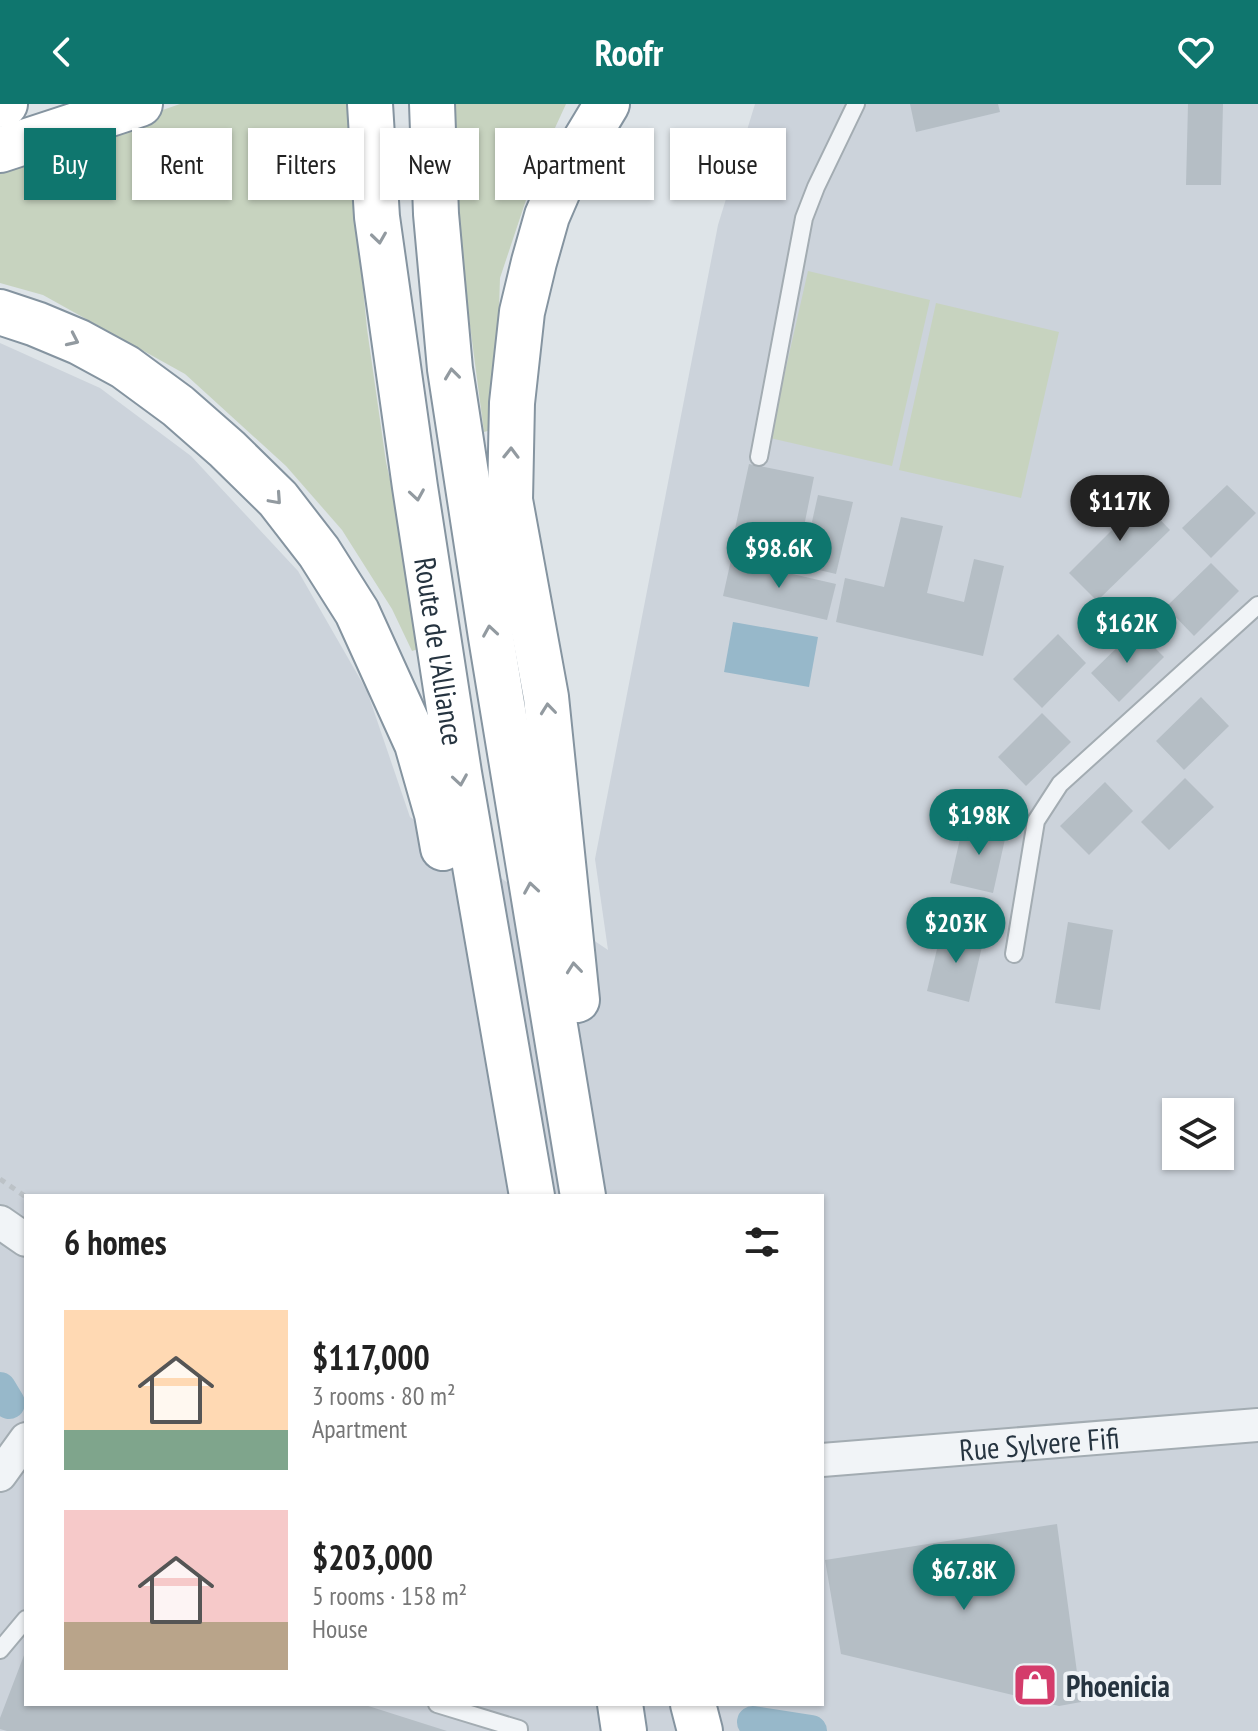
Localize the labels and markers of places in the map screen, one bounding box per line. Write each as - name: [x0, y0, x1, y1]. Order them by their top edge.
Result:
- pin: $117K: [1064, 475, 1176, 543]
- pin: $98.6K: [714, 522, 844, 590]
- pin: $162K: [1071, 597, 1183, 665]
- pin: $198K: [923, 789, 1035, 857]
- pin: $203K: [900, 897, 1012, 965]
- pin: $67.8K: [899, 1544, 1029, 1612]
- shop icon: Phoenicia: [1011, 1661, 1059, 1709]
- place label: Phoenicia: [1066, 1666, 1170, 1705]

